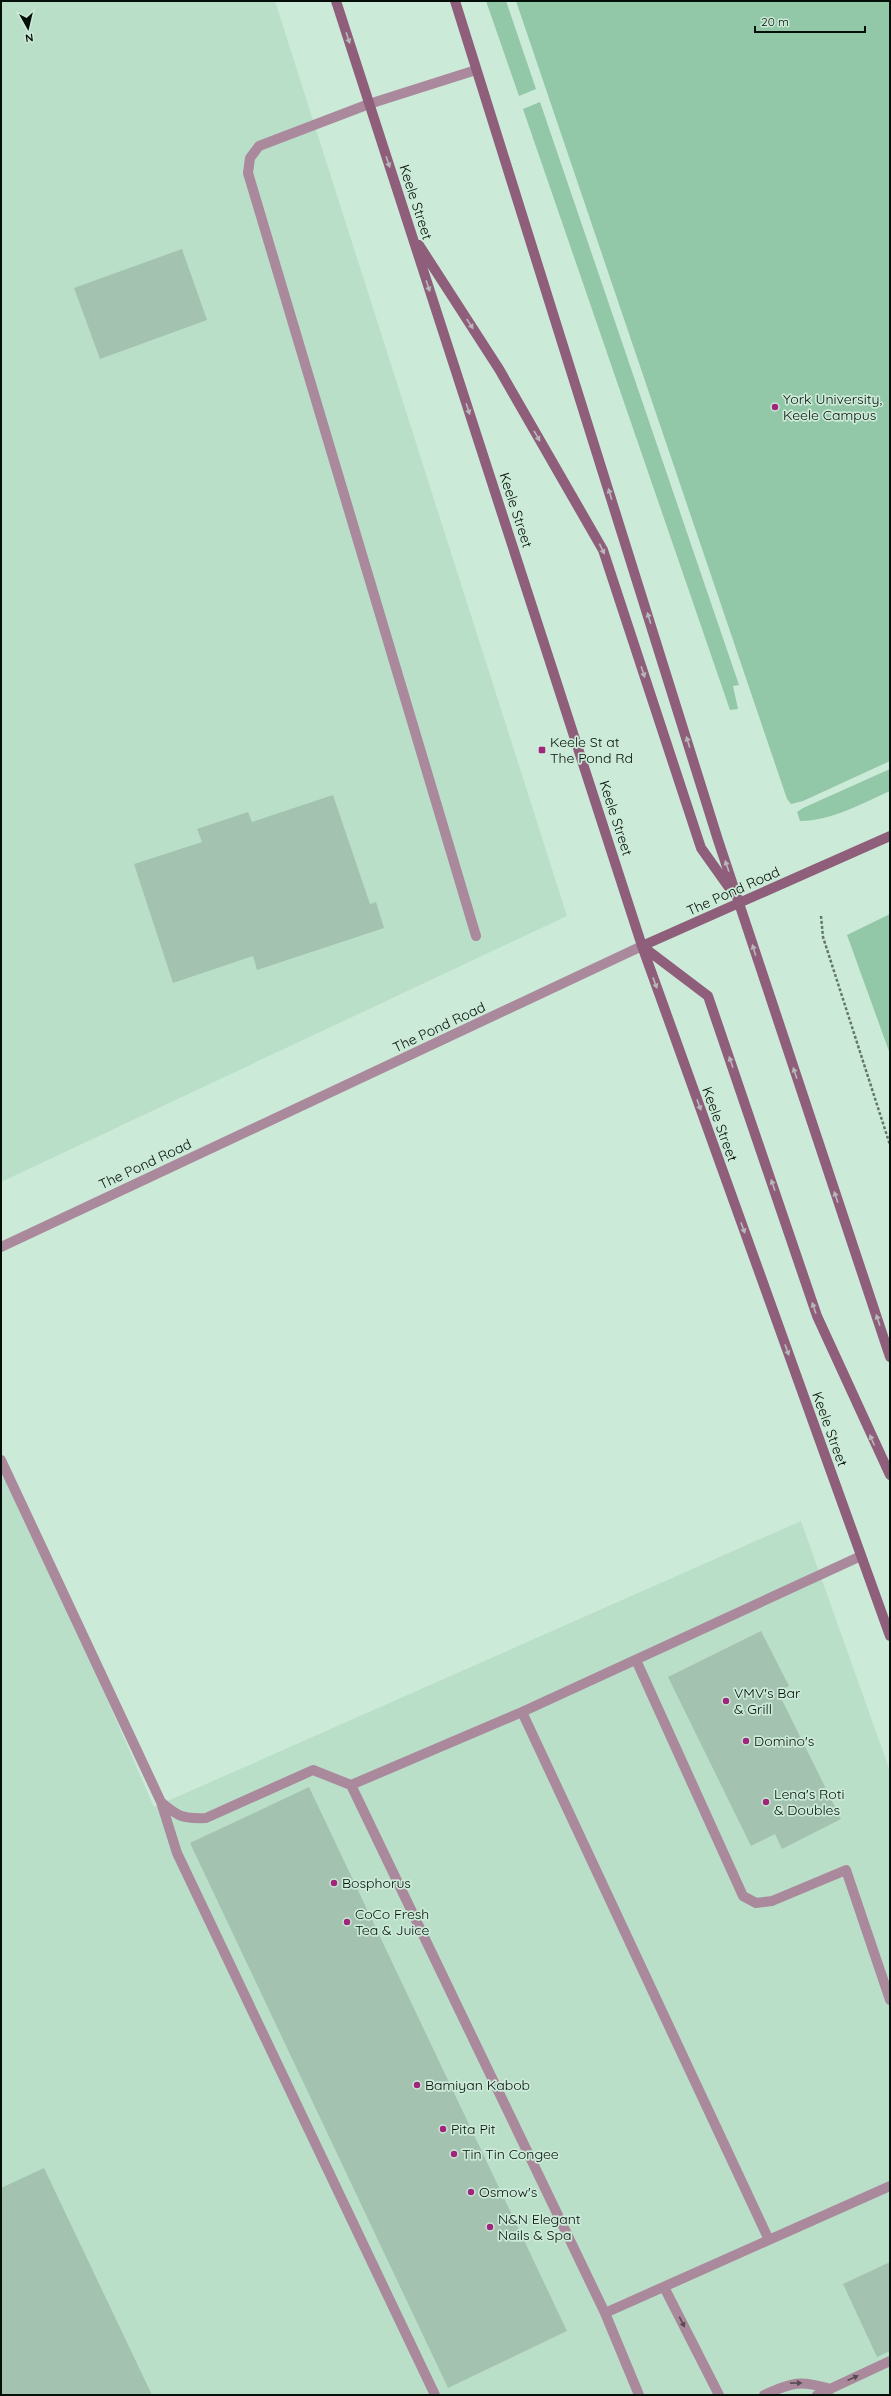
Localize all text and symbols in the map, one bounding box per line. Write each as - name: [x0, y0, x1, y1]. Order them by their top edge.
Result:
- north arrow: [8, 8, 48, 48]
- scale bar: [755, 8, 865, 34]
- text: 20 m: [761, 14, 789, 29]
- text: N: [24, 30, 34, 45]
- one-way arrow: [345, 32, 351, 44]
- one-way arrow: [385, 156, 391, 168]
- street label: Keele Street: [395, 162, 437, 242]
- one-way arrow: [425, 280, 431, 292]
- one-way arrow: [466, 319, 474, 330]
- place label: York University, Keele Campus: [783, 390, 882, 424]
- marker: York University, Keele Campus: [770, 402, 780, 412]
- one-way arrow: [465, 404, 471, 416]
- one-way arrow: [534, 430, 541, 442]
- street label: Keele Street: [495, 470, 537, 550]
- one-way arrow: [607, 488, 613, 500]
- one-way arrow: [599, 543, 605, 554]
- one-way arrow: [645, 612, 651, 624]
- one-way arrow: [640, 666, 646, 678]
- place label: Keele St at The Pond Rd: [550, 733, 633, 767]
- one-way arrow: [684, 736, 690, 748]
- marker: Keele St at The Pond Rd: [537, 745, 547, 755]
- street label: Keele Street: [595, 778, 637, 858]
- one-way arrow: [724, 860, 730, 872]
- street label: The Pond Road: [684, 862, 782, 920]
- one-way arrow: [751, 943, 757, 955]
- one-way arrow: [652, 977, 658, 989]
- street label: The Pond Road: [390, 998, 488, 1056]
- one-way arrow: [727, 1056, 733, 1068]
- one-way arrow: [792, 1067, 798, 1079]
- street label: Keele Street: [698, 1084, 742, 1164]
- one-way arrow: [696, 1100, 702, 1112]
- street label: The Pond Road: [96, 1135, 194, 1193]
- one-way arrow: [769, 1179, 775, 1191]
- one-way arrow: [833, 1190, 839, 1202]
- one-way arrow: [740, 1222, 746, 1234]
- one-way arrow: [811, 1302, 817, 1314]
- one-way arrow: [874, 1313, 880, 1325]
- one-way arrow: [784, 1344, 790, 1356]
- street label: Keele Street: [808, 1389, 852, 1469]
- one-way arrow: [869, 1434, 875, 1446]
- place label: VMV's Bar & Grill: [734, 1684, 801, 1718]
- marker: VMV's Bar & Grill: [721, 1696, 731, 1706]
- place label: Domino's: [754, 1732, 814, 1750]
- marker: Domino's: [741, 1736, 751, 1746]
- place label: Lena's Roti & Doubles: [774, 1785, 845, 1819]
- marker: Lena's Roti & Doubles: [761, 1797, 771, 1807]
- place label: Bosphorus: [342, 1874, 411, 1892]
- marker: Bosphorus: [329, 1878, 339, 1888]
- place label: CoCo Fresh Tea & Juice: [355, 1905, 430, 1939]
- marker: CoCo Fresh Tea & Juice: [342, 1917, 352, 1927]
- place label: Bamiyan Kabob: [425, 2076, 530, 2094]
- marker: Bamiyan Kabob: [412, 2080, 422, 2090]
- place label: Pita Pit: [451, 2120, 496, 2138]
- marker: Pita Pit: [438, 2124, 448, 2134]
- place label: Tin Tin Congee: [462, 2145, 559, 2163]
- marker: Tin Tin Congee: [449, 2149, 459, 2159]
- place label: Osmow's: [479, 2183, 537, 2201]
- marker: Osmow's: [466, 2187, 476, 2197]
- place label: N&N Elegant Nails & Spa: [498, 2210, 581, 2244]
- marker: N&N Elegant Nails & Spa: [485, 2222, 495, 2232]
- one-way arrow: [678, 2316, 685, 2327]
- one-way arrow: [847, 2375, 859, 2381]
- one-way arrow: [790, 2380, 803, 2386]

